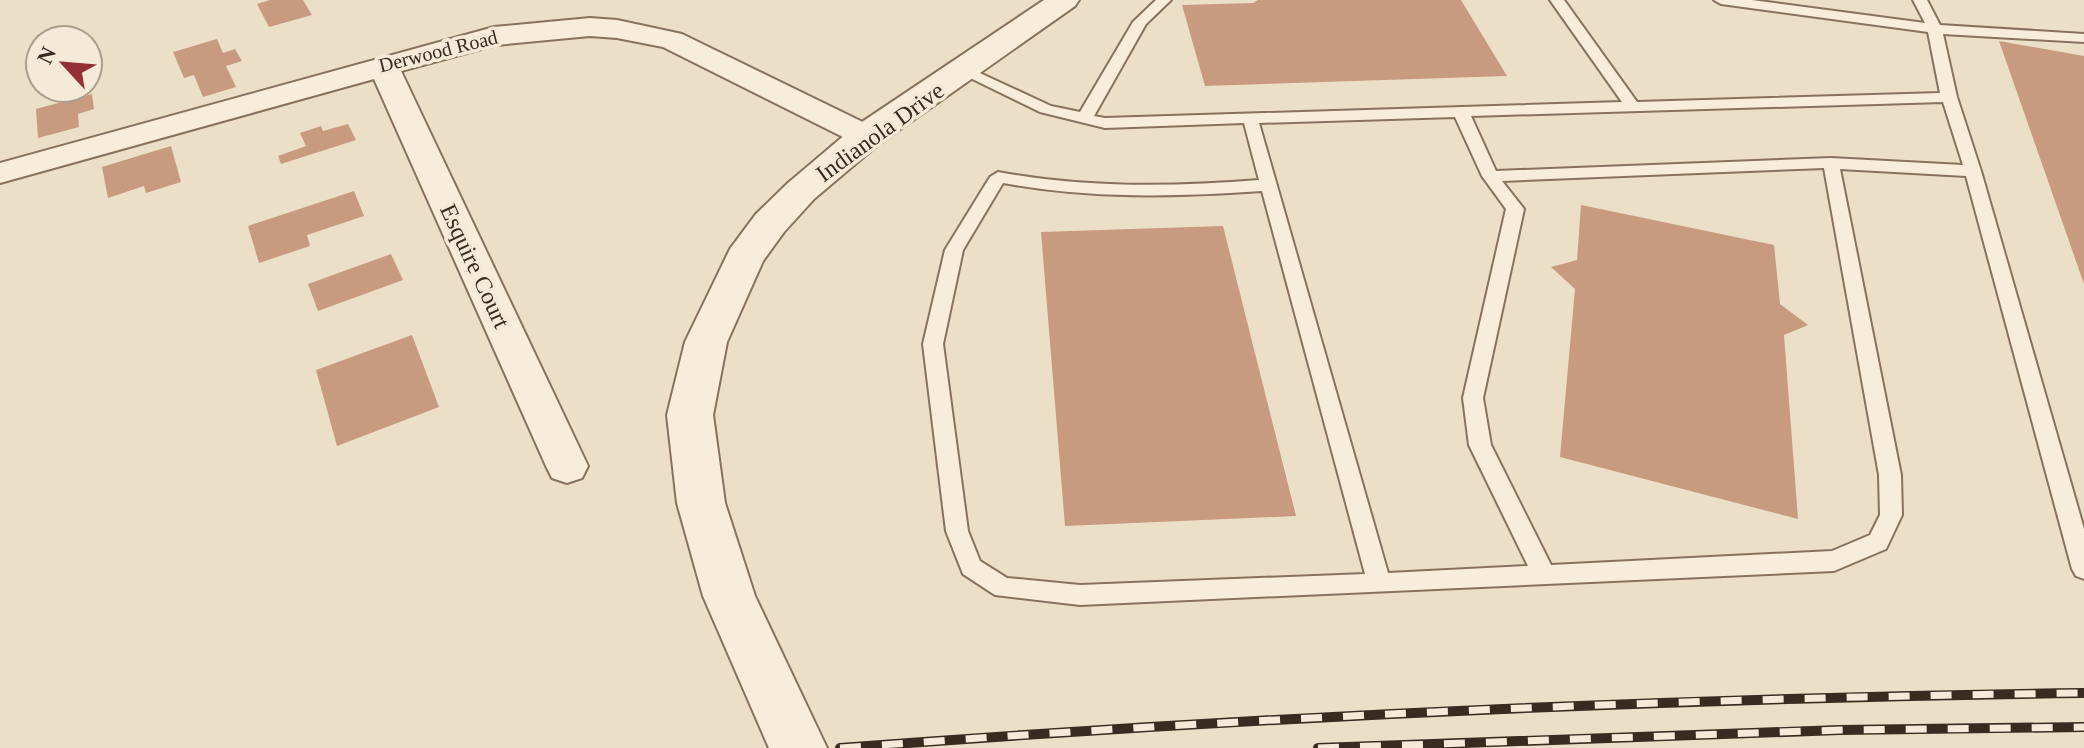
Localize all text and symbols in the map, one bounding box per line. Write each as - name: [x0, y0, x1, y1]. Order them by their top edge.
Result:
- north arrow: [24, 24, 104, 104]
- street label: Derwood Road: [376, 26, 500, 76]
- text: N: [32, 43, 61, 68]
- street label: Indianola Drive: [811, 77, 949, 187]
- street label: Esquire Court: [435, 200, 515, 333]

